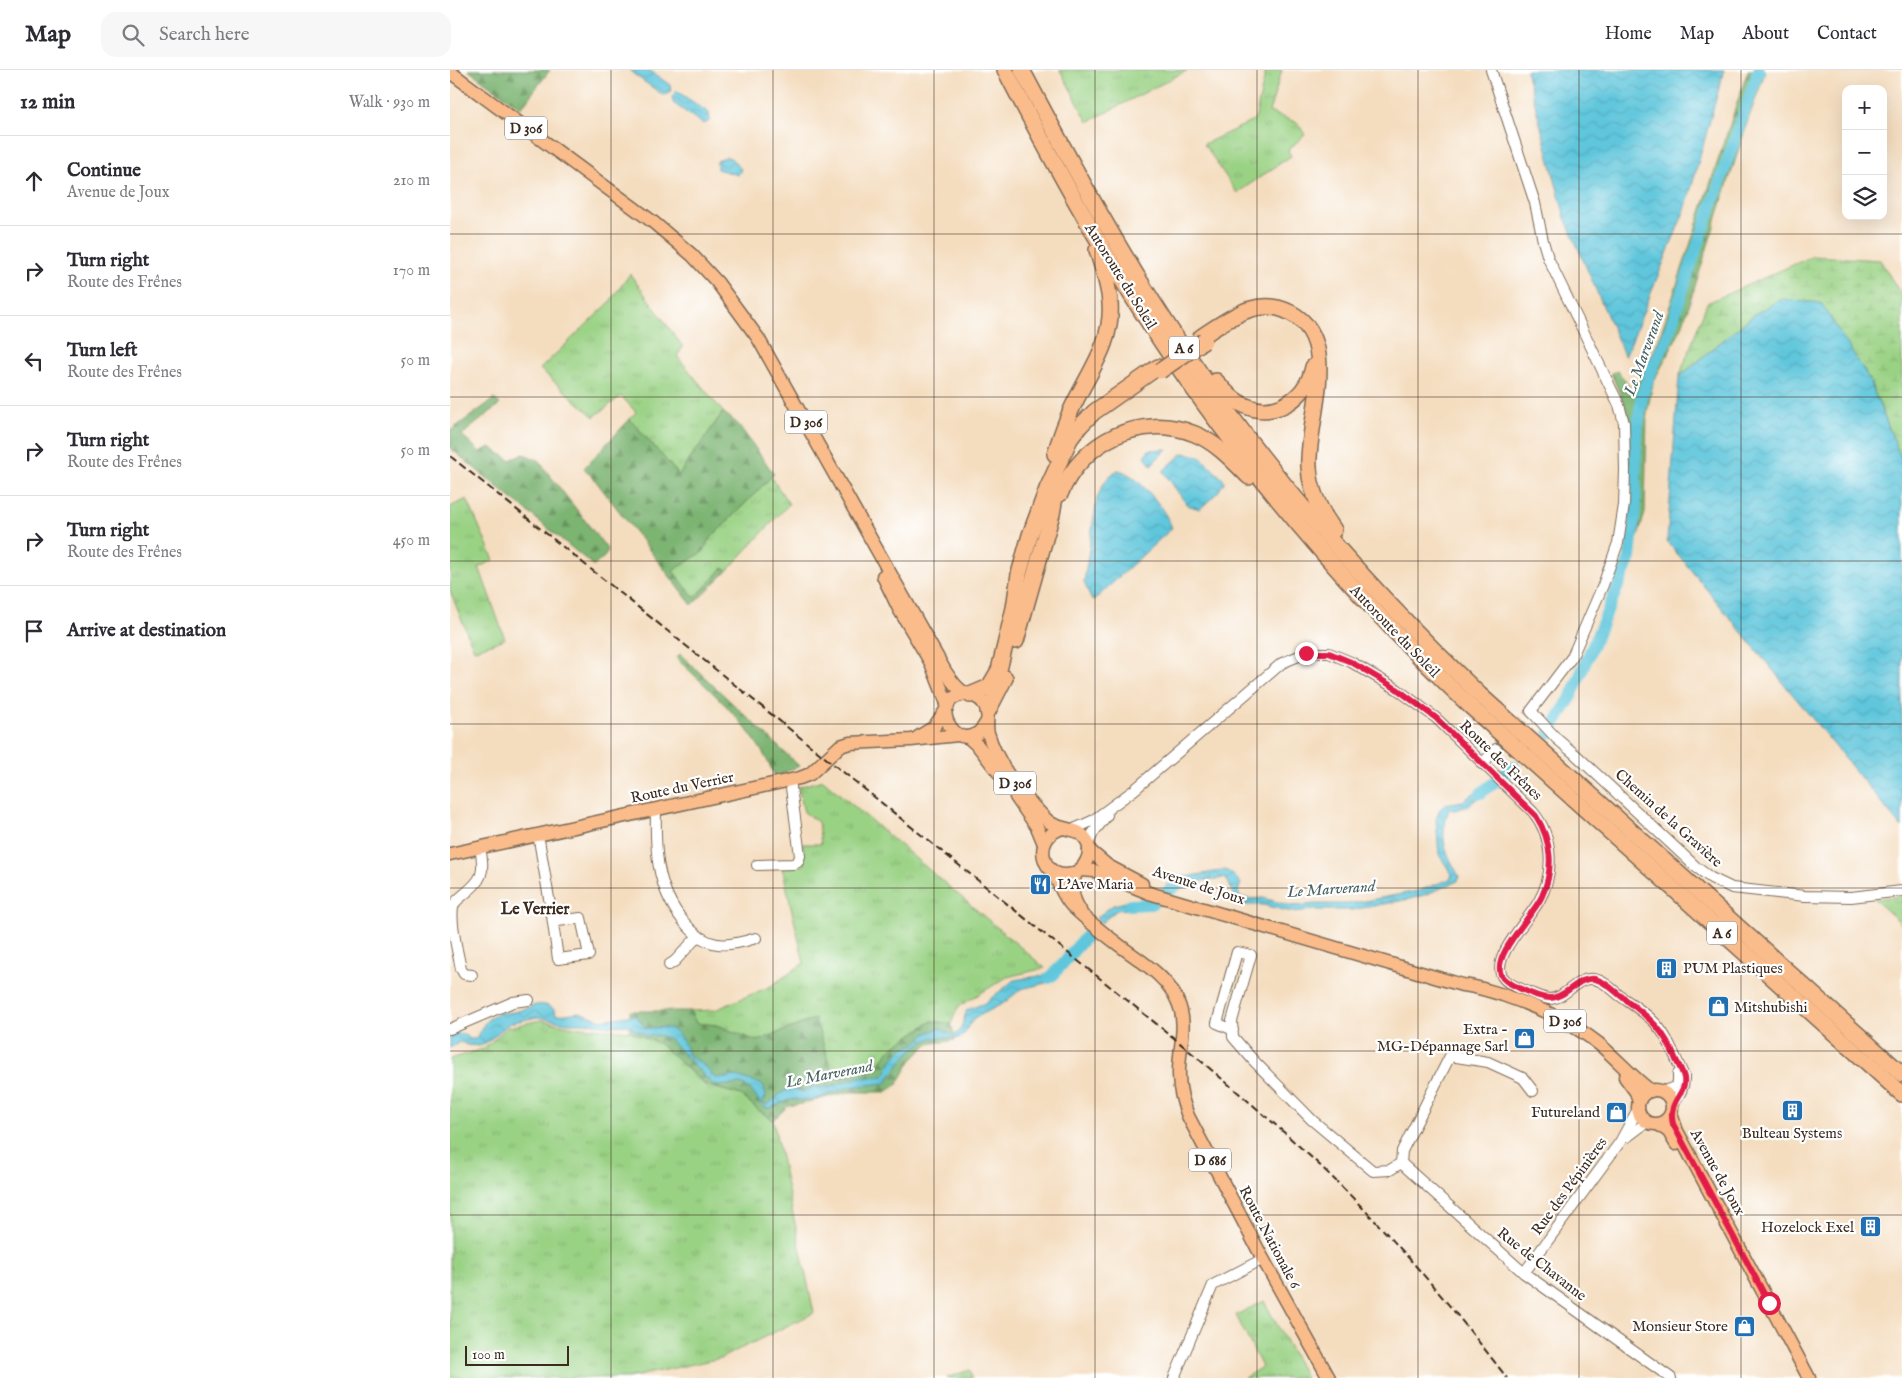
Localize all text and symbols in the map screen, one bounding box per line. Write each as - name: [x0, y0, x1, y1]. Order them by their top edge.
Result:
- search box: [101, 12, 451, 57]
- text: Map: [25, 19, 71, 50]
- icon: search: [119, 21, 147, 49]
- text: Search here: [159, 23, 250, 47]
- text: Home: [1605, 23, 1652, 46]
- text: Map: [1680, 23, 1714, 46]
- text: About: [1742, 23, 1789, 46]
- text: Contact: [1817, 23, 1877, 46]
- map controls: [1842, 85, 1887, 220]
- button: +: [1842, 85, 1887, 130]
- text: 12 min: [20, 89, 75, 116]
- text: Walk · 930 m: [349, 93, 430, 113]
- road number: D 306: [505, 116, 547, 140]
- button: −: [1842, 130, 1887, 175]
- text: Continue: [67, 159, 141, 183]
- icon: ahead: [20, 167, 48, 195]
- text: 210 m: [393, 171, 430, 191]
- button: layers: [1842, 175, 1887, 220]
- text: Avenue de Joux: [67, 183, 170, 203]
- street label: Autoroute du Soleil: [1080, 219, 1161, 334]
- text: Turn right: [67, 249, 149, 273]
- icon: right: [20, 257, 48, 285]
- text: 170 m: [393, 261, 430, 281]
- text: Route des Frênes: [67, 273, 182, 293]
- water label: Le Marverand: [1620, 307, 1670, 399]
- road number: A 6: [1169, 336, 1199, 360]
- text: Turn left: [67, 339, 138, 363]
- icon: left: [20, 347, 48, 375]
- text: 50 m: [401, 351, 430, 371]
- text: Route des Frênes: [67, 363, 182, 383]
- road number: D 306: [785, 411, 827, 434]
- text: Turn right: [67, 429, 149, 453]
- icon: right: [20, 437, 48, 465]
- text: 50 m: [401, 441, 430, 461]
- text: Route des Frênes: [67, 453, 182, 473]
- text: Turn right: [67, 519, 149, 543]
- icon: right: [20, 527, 48, 555]
- text: 450 m: [393, 531, 430, 551]
- text: Route des Frênes: [67, 543, 182, 563]
- street label: Autoroute du Soleil: [1345, 580, 1444, 682]
- icon: arrive: [20, 617, 48, 645]
- text: Arrive at destination: [67, 619, 226, 643]
- route end: [1295, 642, 1318, 665]
- street label: Route des Frênes: [1455, 716, 1546, 805]
- street label: Chemin de la Gravière: [1611, 765, 1726, 872]
- street label: Route du Verrier: [629, 767, 736, 808]
- road number: D 306: [994, 771, 1036, 794]
- street label: Avenue de Joux: [1149, 861, 1248, 910]
- restaurant icon: L'Ave Maria: [1029, 872, 1053, 896]
- place label: L'Ave Maria: [1057, 875, 1134, 894]
- water label: Le Marverand: [1285, 877, 1377, 903]
- district label: Le Verrier: [501, 900, 569, 920]
- road number: A 6: [1707, 921, 1737, 944]
- building icon: PUM Plastiques: [1655, 956, 1679, 980]
- place label: PUM Plastiques: [1683, 959, 1783, 978]
- shop icon: Mitshubishi: [1706, 995, 1730, 1019]
- place label: Mitshubishi: [1734, 998, 1807, 1017]
- road number: D 306: [1544, 1009, 1586, 1032]
- place label: Extra - MG-Dépannage Sarl: [1377, 1020, 1509, 1056]
- shop icon: Extra - MG-Dépannage Sarl: [1512, 1026, 1536, 1050]
- water label: Le Marverand: [783, 1056, 876, 1093]
- building icon: Bulteau Systems: [1780, 1098, 1804, 1122]
- shop icon: Futureland: [1604, 1100, 1628, 1124]
- place label: Futureland: [1531, 1103, 1601, 1122]
- place label: Bulteau Systems: [1742, 1124, 1842, 1143]
- street label: Avenue de Joux: [1685, 1125, 1750, 1219]
- street label: Rue des Pépinières: [1527, 1134, 1611, 1239]
- road number: D 686: [1189, 1148, 1231, 1172]
- street label: Route Nationale 6: [1235, 1183, 1305, 1292]
- building icon: Hozelock Exel: [1858, 1215, 1882, 1239]
- place label: Hozelock Exel: [1761, 1218, 1855, 1237]
- street label: Rue de Chavanne: [1493, 1224, 1590, 1305]
- route start: [1758, 1292, 1781, 1315]
- shop icon: Monsieur Store: [1732, 1314, 1756, 1338]
- place label: Monsieur Store: [1632, 1317, 1728, 1336]
- scale bar: [465, 1343, 569, 1366]
- text: 100 m: [472, 1346, 505, 1364]

